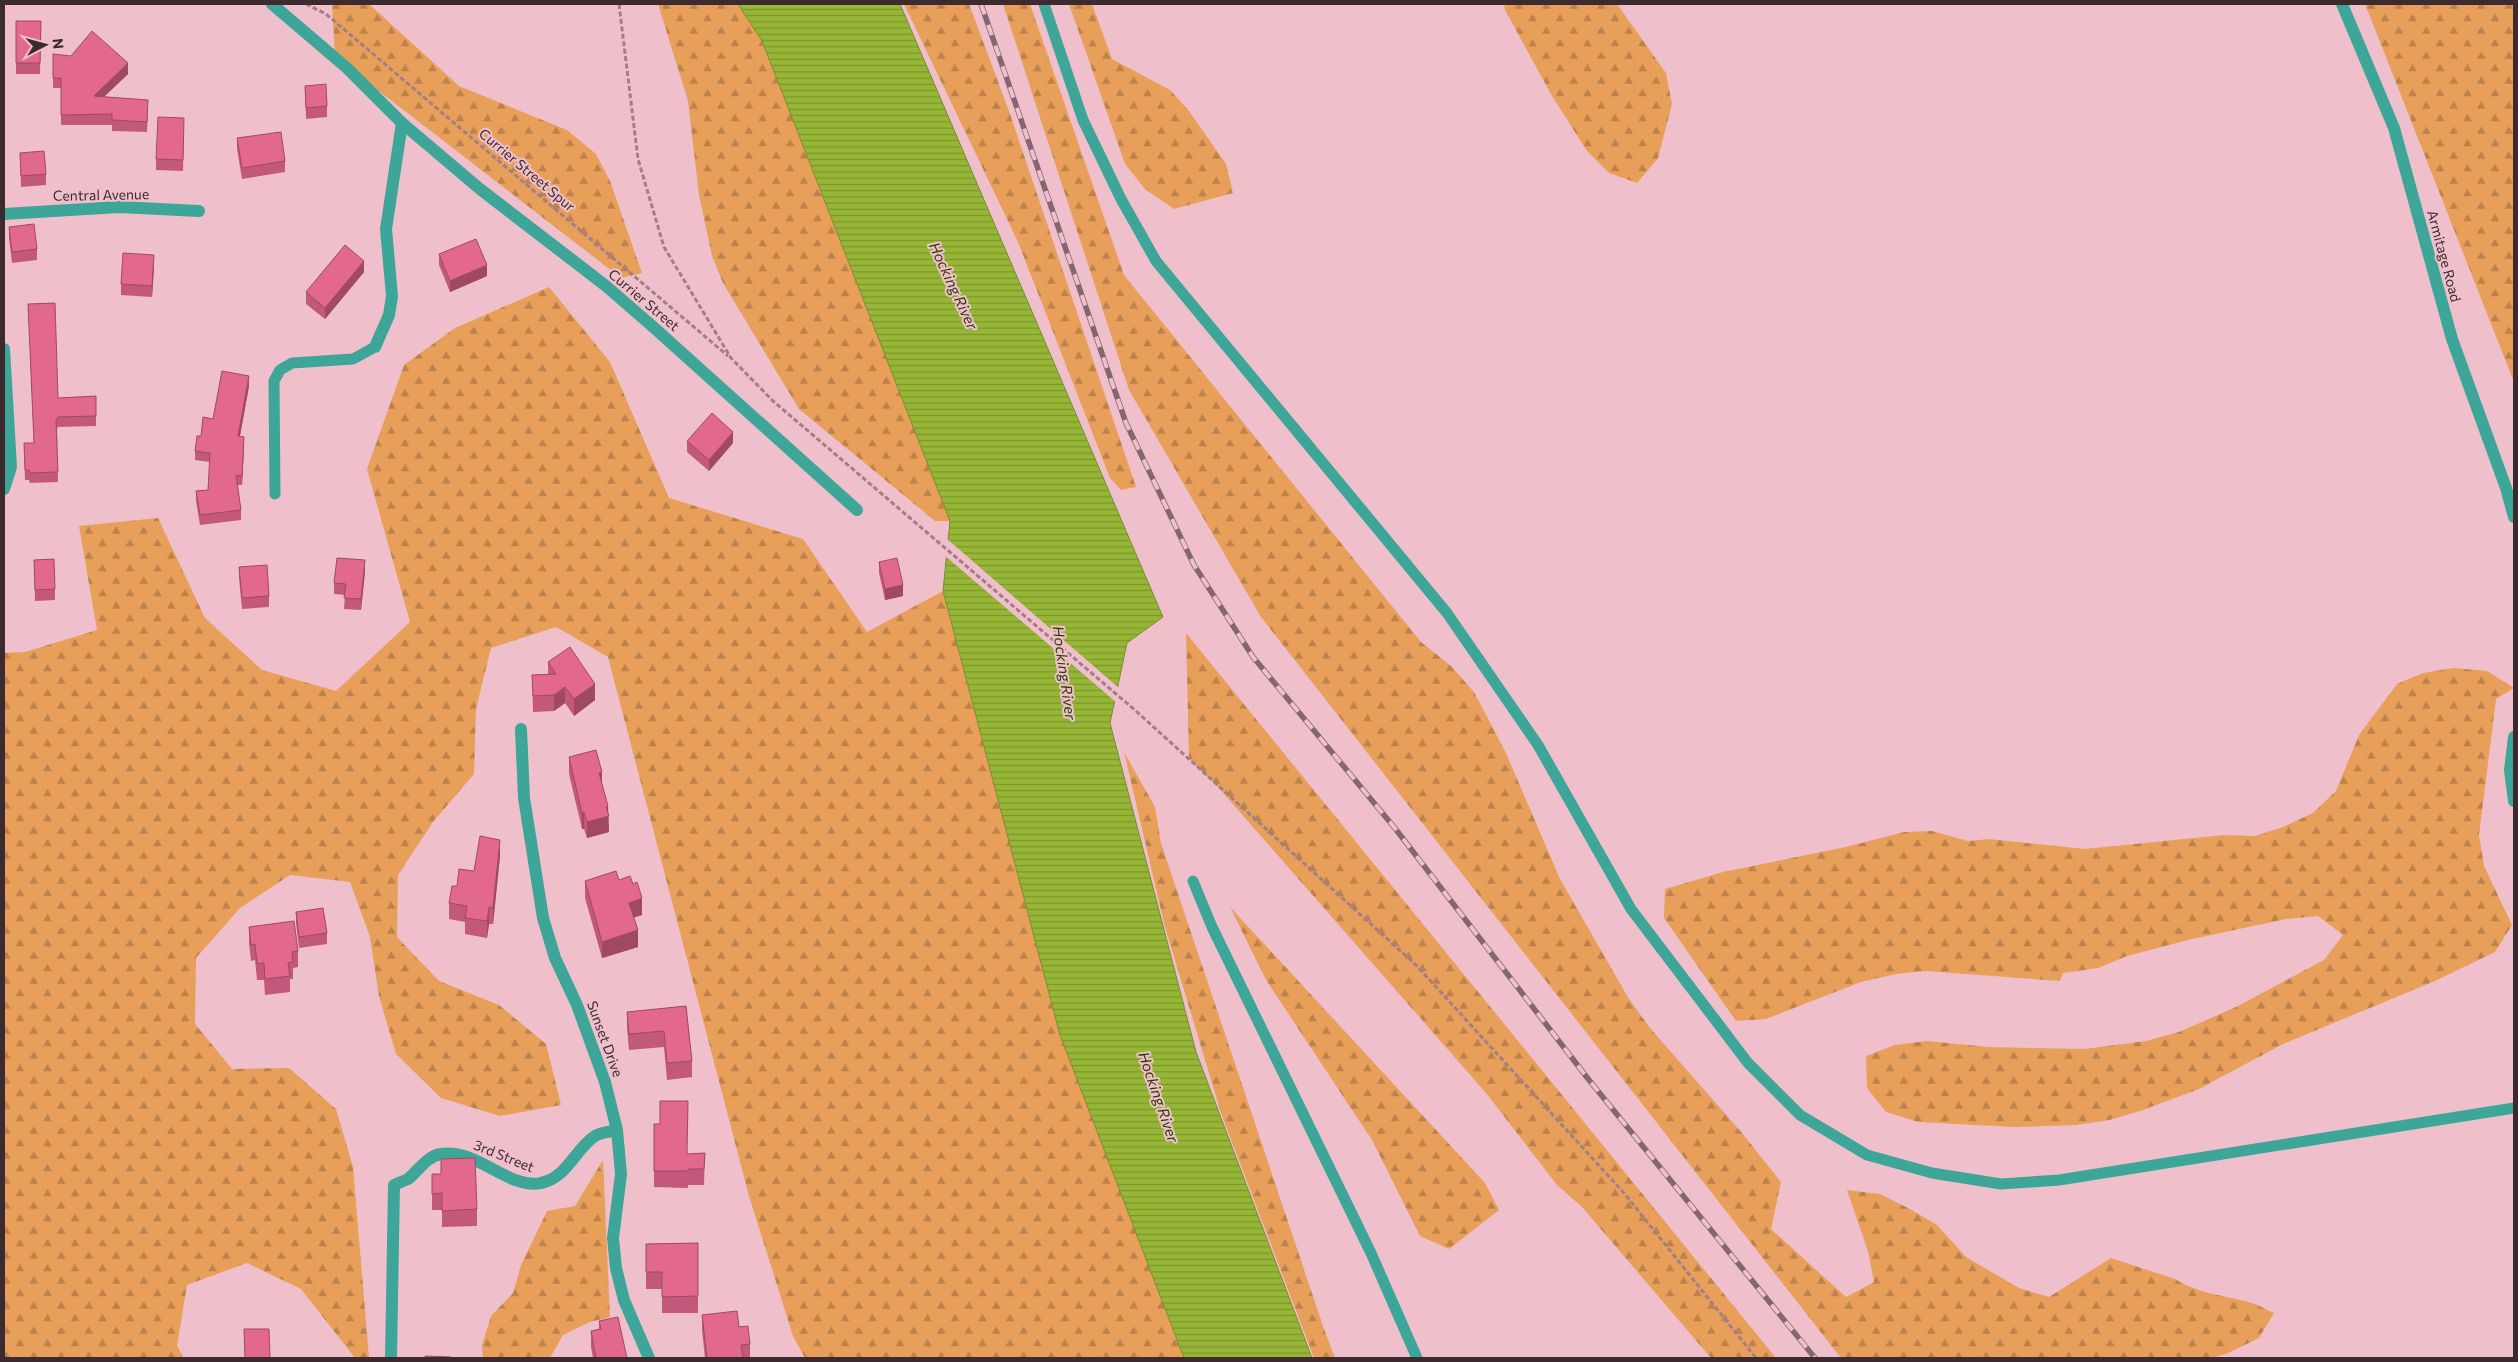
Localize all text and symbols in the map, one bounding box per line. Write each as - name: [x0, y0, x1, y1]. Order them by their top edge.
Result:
- north arrow: [20, 20, 70, 70]
- text: N: [49, 37, 67, 50]
- street label: Currier Street Spur: [476, 125, 579, 215]
- street label: Central Avenue: [53, 185, 149, 204]
- street label: Armitage Road: [2424, 208, 2465, 304]
- water label: Hocking River: [926, 239, 982, 333]
- street label: Currier Street: [605, 265, 683, 334]
- water label: Hocking River: [1049, 625, 1081, 722]
- street label: Sunset Drive: [584, 998, 627, 1079]
- water label: Hocking River: [1135, 1049, 1183, 1145]
- street label: 3rd Street: [471, 1136, 537, 1175]

